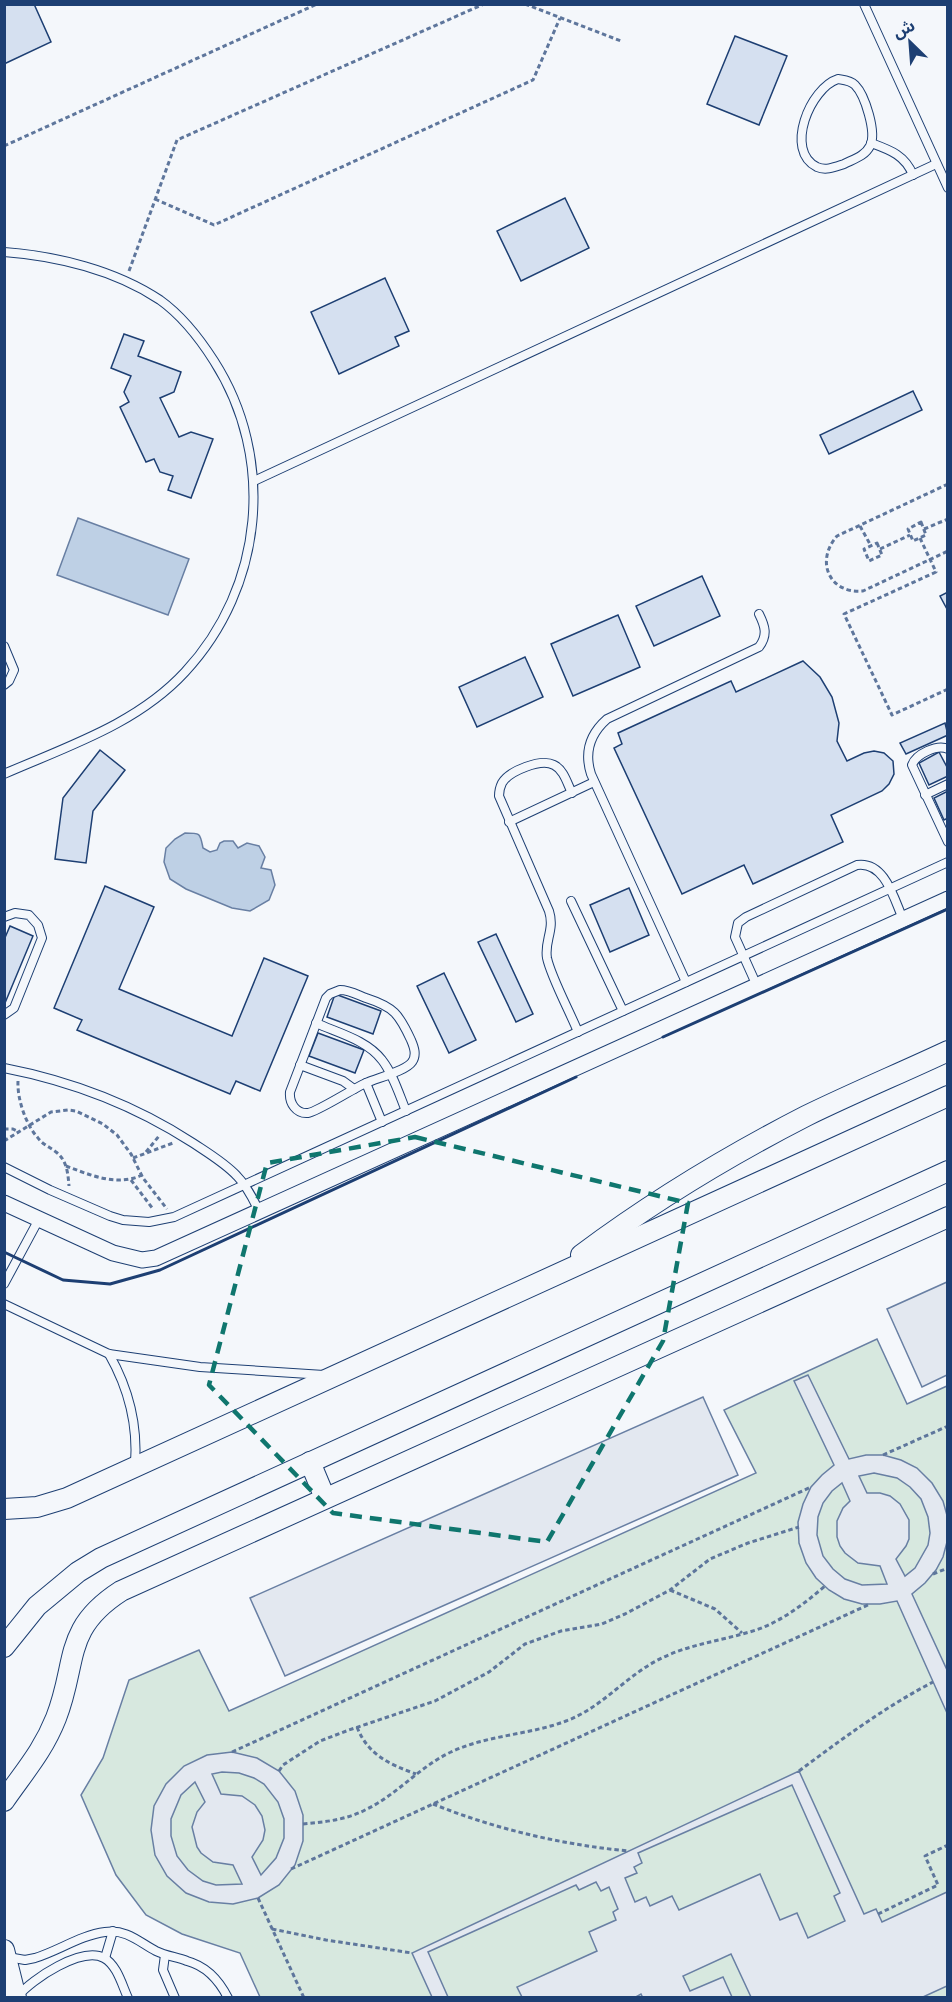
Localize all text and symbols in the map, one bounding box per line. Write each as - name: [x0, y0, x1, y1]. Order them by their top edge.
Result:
- north arrow: [880, 12, 940, 72]
- text: ش: [890, 16, 918, 42]

